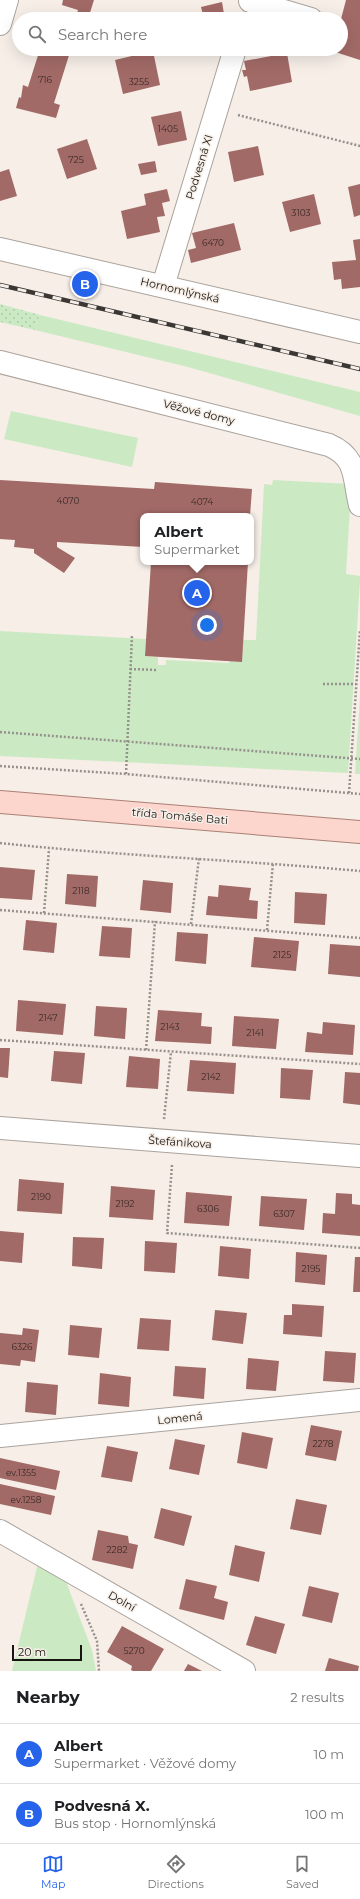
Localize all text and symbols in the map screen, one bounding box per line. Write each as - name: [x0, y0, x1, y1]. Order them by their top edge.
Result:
- search box: [12, 12, 348, 56]
- icon: search: [26, 23, 48, 45]
- text: Search here: [58, 25, 147, 44]
- house number: 716: [38, 74, 53, 85]
- house number: 3255: [129, 76, 149, 87]
- house number: 1405: [158, 123, 178, 134]
- street label: Podvesná XI: [183, 133, 215, 201]
- house number: 725: [68, 154, 84, 165]
- house number: 3103: [291, 207, 311, 218]
- house number: 6470: [202, 237, 224, 248]
- pin: B: [72, 269, 98, 299]
- street label: Hornomlýnská: [139, 274, 221, 306]
- street label: Věžové domy: [162, 396, 236, 428]
- house number: 4070: [57, 495, 79, 506]
- house number: 4074: [191, 496, 213, 507]
- popup: [140, 513, 254, 565]
- text: Albert: [154, 522, 203, 541]
- text: Supermarket: [154, 541, 240, 557]
- pin: A: [184, 578, 210, 608]
- your location: [197, 615, 217, 635]
- street label: třída Tomáše Bati: [131, 805, 229, 827]
- house number: 2118: [72, 885, 90, 896]
- house number: 2125: [273, 949, 291, 960]
- house number: 2147: [38, 1012, 58, 1023]
- house number: 2143: [160, 1021, 180, 1032]
- house number: 2141: [246, 1027, 264, 1038]
- house number: 2142: [201, 1071, 221, 1082]
- street label: Štefánikova: [148, 1133, 212, 1151]
- house number: 2190: [31, 1191, 51, 1202]
- house number: 2192: [116, 1198, 134, 1209]
- house number: 6306: [197, 1203, 220, 1214]
- house number: 6307: [273, 1208, 295, 1219]
- house number: 2195: [302, 1263, 320, 1274]
- house number: 6326: [11, 1341, 33, 1352]
- street label: Lomená: [157, 1409, 203, 1427]
- house number: 2278: [312, 1438, 334, 1449]
- house number: ev.1355: [6, 1467, 36, 1478]
- house number: ev.1258: [11, 1494, 42, 1505]
- house number: 2282: [106, 1544, 128, 1555]
- street label: Dolní: [106, 1588, 139, 1615]
- scale bar: [12, 1643, 82, 1662]
- text: 20 m: [18, 1645, 46, 1659]
- house number: 5270: [123, 1645, 145, 1656]
- text: Nearby: [16, 1687, 80, 1707]
- text: 2 results: [290, 1689, 344, 1705]
- text: Albert: [54, 1736, 103, 1755]
- text: A: [24, 1746, 34, 1762]
- text: 10 m: [314, 1746, 344, 1762]
- text: Supermarket · Věžové domy: [54, 1755, 236, 1771]
- text: Podvesná X.: [54, 1796, 150, 1815]
- text: B: [24, 1806, 34, 1822]
- text: 100 m: [305, 1806, 344, 1822]
- text: Bus stop · Hornomlýnská: [54, 1815, 216, 1831]
- tab: Map: [41, 1853, 65, 1891]
- tab: Directions: [148, 1853, 204, 1891]
- tab: Saved: [286, 1853, 319, 1891]

